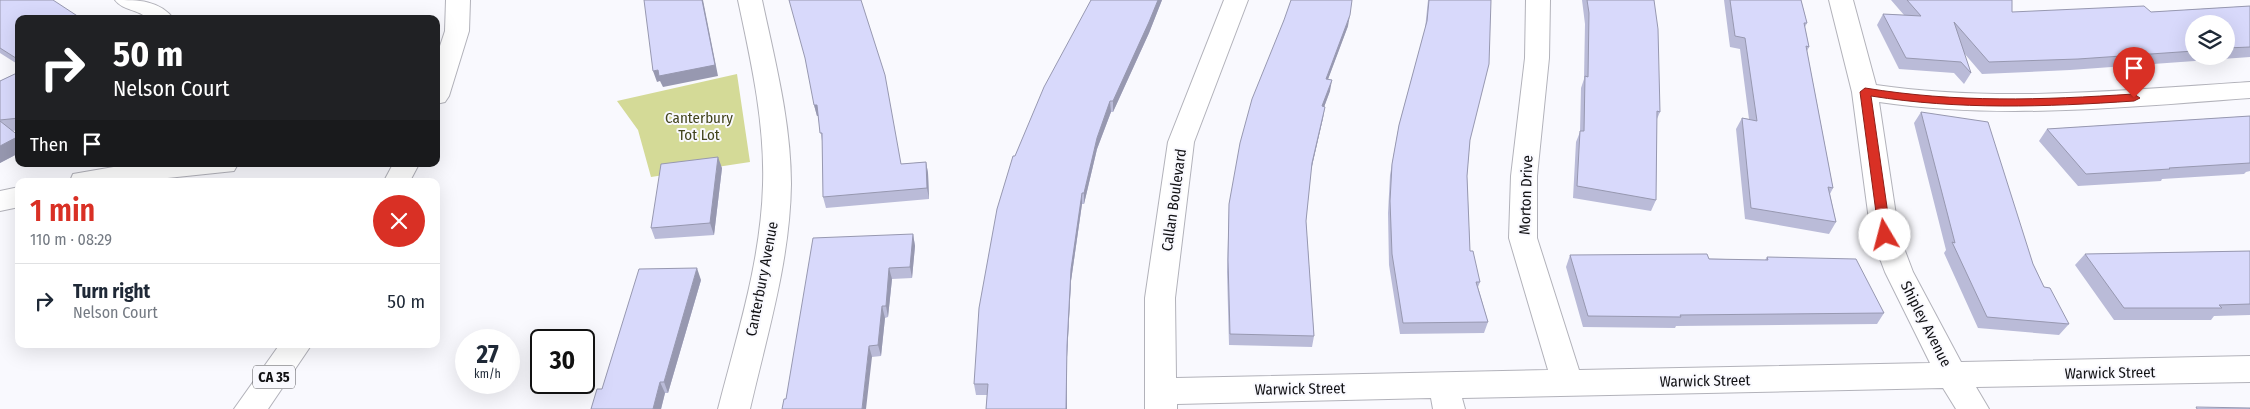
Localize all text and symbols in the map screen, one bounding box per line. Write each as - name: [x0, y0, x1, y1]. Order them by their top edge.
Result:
- map controls: [2185, 15, 2235, 65]
- button: layers: [2185, 15, 2235, 65]
- text: 50 m: [113, 33, 183, 75]
- icon: right: [30, 35, 95, 100]
- pin: [2113, 47, 2155, 98]
- icon: arrive: [2120, 54, 2148, 82]
- text: Nelson Court: [113, 75, 229, 102]
- park label: Canterbury Tot Lot: [665, 109, 733, 144]
- icon: arrive: [78, 130, 106, 158]
- text: Then: [30, 133, 68, 156]
- street label: Callan Boulevard: [1158, 148, 1190, 252]
- street label: Morton Drive: [1516, 155, 1536, 235]
- text: 1 min: [30, 193, 95, 229]
- button: close: [373, 195, 425, 247]
- position arrow: [1858, 208, 1910, 260]
- street label: Canterbury Avenue: [742, 220, 782, 338]
- text: 110 m · 08:29: [30, 230, 112, 249]
- street label: Shipley Avenue: [1897, 278, 1955, 370]
- text: Turn right: [73, 280, 150, 303]
- icon: right: [30, 287, 58, 315]
- text: 50 m: [387, 290, 425, 313]
- text: Nelson Court: [73, 303, 158, 322]
- speed limit sign: 30: [530, 329, 595, 394]
- text: 27: [476, 340, 499, 370]
- street label: Warwick Street: [2064, 363, 2156, 383]
- road number: CA 35: [253, 366, 295, 388]
- text: km/h: [474, 367, 501, 381]
- street label: Warwick Street: [1659, 371, 1751, 391]
- street label: Warwick Street: [1254, 379, 1346, 399]

